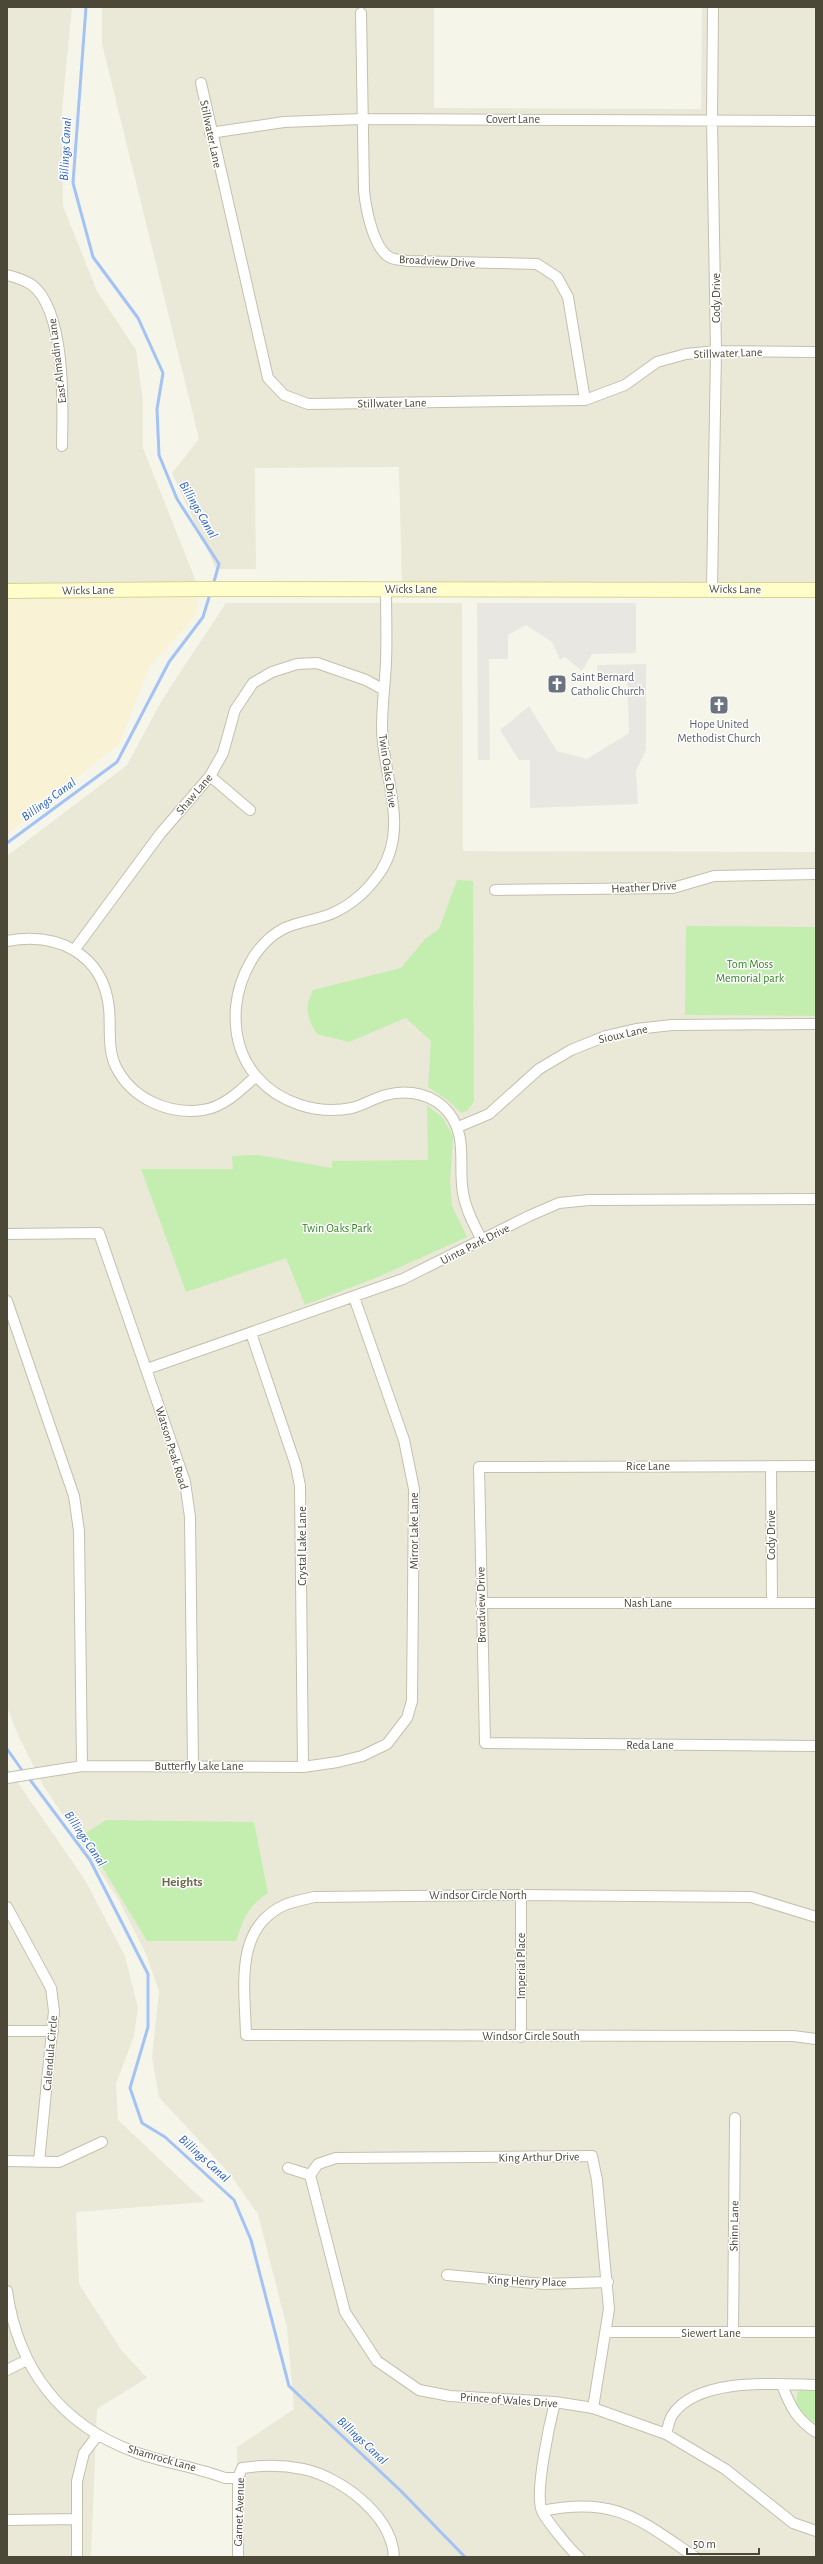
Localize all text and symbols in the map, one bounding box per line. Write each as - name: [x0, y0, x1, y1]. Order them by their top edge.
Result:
- street label: Stillwater Lane: [198, 99, 224, 169]
- street label: Covert Lane: [486, 113, 540, 125]
- water label: Billings Canal: [58, 117, 74, 181]
- street label: Broadview Drive: [399, 253, 475, 269]
- street label: Cody Drive: [710, 273, 723, 323]
- street label: East Almadin Lane: [46, 318, 68, 404]
- street label: Stillwater Lane: [693, 346, 763, 360]
- street label: Stillwater Lane: [357, 396, 427, 410]
- water label: Billings Canal: [176, 479, 220, 541]
- street label: Wicks Lane: [385, 583, 437, 595]
- street label: Wicks Lane: [709, 583, 761, 595]
- street label: Wicks Lane: [62, 584, 114, 596]
- place label: Saint Bernard Catholic Church: [571, 671, 644, 697]
- church icon: Saint Bernard Catholic Church: [546, 673, 568, 695]
- church icon: Hope United Methodist Church: [708, 694, 730, 716]
- place label: Hope United Methodist Church: [677, 718, 761, 744]
- street label: Twin Oaks Drive: [377, 733, 399, 809]
- street label: Shaw Lane: [174, 771, 214, 817]
- water label: Billings Canal: [19, 776, 79, 824]
- street label: Heather Drive: [611, 879, 677, 895]
- park label: Tom Moss Memorial park: [716, 958, 785, 984]
- street label: Sioux Lane: [597, 1023, 649, 1045]
- street label: Uinta Park Drive: [439, 1221, 511, 1267]
- park label: Twin Oaks Park: [302, 1222, 373, 1234]
- street label: Watson Peak Road: [154, 1405, 190, 1491]
- street label: Rice Lane: [626, 1460, 670, 1472]
- street label: Mirror Lake Lane: [408, 1492, 420, 1570]
- street label: Crystal Lake Lane: [296, 1506, 309, 1586]
- street label: Cody Drive: [765, 1510, 778, 1560]
- street label: Broadview Drive: [474, 1567, 488, 1643]
- street label: Nash Lane: [624, 1597, 672, 1609]
- street label: Reda Lane: [626, 1739, 674, 1751]
- street label: Butterfly Lake Lane: [155, 1760, 243, 1773]
- water label: Billings Canal: [62, 1809, 108, 1869]
- district label: Heights: [161, 1876, 203, 1889]
- street label: Windsor Circle North: [429, 1889, 527, 1901]
- street label: Imperial Place: [515, 1933, 527, 1999]
- street label: Calendula Circle: [41, 2015, 59, 2091]
- street label: Windsor Circle South: [482, 2030, 580, 2042]
- water label: Billings Canal: [176, 2133, 232, 2185]
- street label: King Arthur Drive: [498, 2150, 580, 2164]
- street label: Shinn Lane: [728, 2200, 740, 2252]
- street label: King Henry Place: [487, 2274, 567, 2289]
- street label: Siewert Lane: [681, 2327, 741, 2339]
- street label: Prince of Wales Drive: [460, 2391, 558, 2409]
- water label: Billings Canal: [334, 2415, 390, 2467]
- street label: Shamrock Lane: [126, 2442, 198, 2474]
- street label: Garnet Avenue: [232, 2477, 246, 2547]
- scale bar: [687, 2530, 759, 2556]
- text: 50 m: [693, 2538, 716, 2550]

